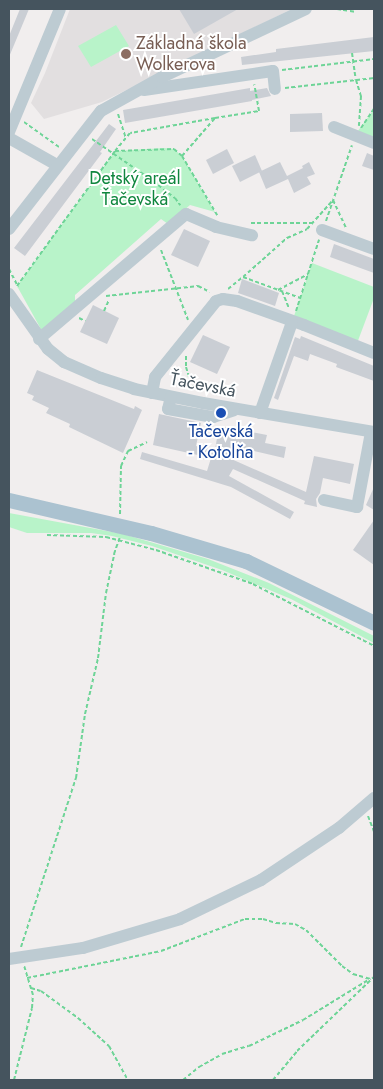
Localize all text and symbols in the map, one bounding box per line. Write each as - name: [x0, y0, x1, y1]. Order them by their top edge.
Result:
- place label: Základná škola Wolkerova: [136, 33, 247, 76]
- marker: Základná škola Wolkerova: [120, 48, 132, 60]
- park label: Detský areál Ťačevská: [89, 168, 181, 210]
- street label: Ťačevská: [168, 368, 238, 402]
- marker: Tačevská - Kotolňa: [215, 407, 227, 419]
- place label: Tačevská - Kotolňa: [188, 421, 254, 464]

